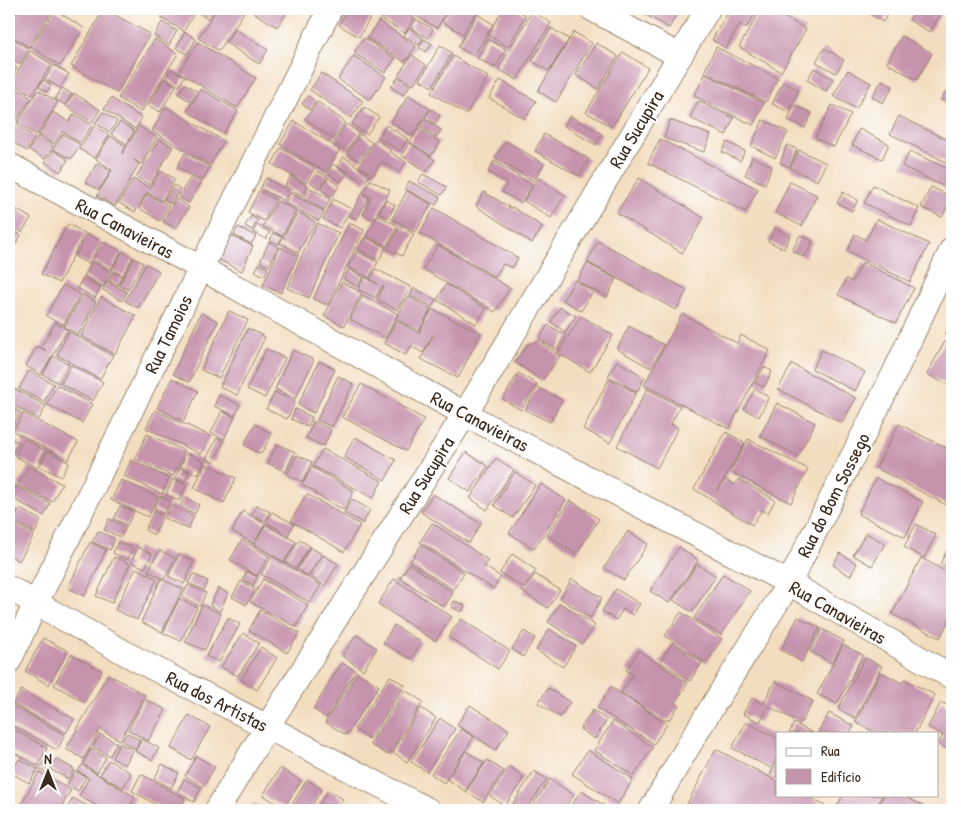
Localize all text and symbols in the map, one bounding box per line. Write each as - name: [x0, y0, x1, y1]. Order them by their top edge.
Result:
- street label: Rua Sucupira: [603, 85, 670, 173]
- street label: Rua Canavieiras: [71, 191, 179, 265]
- street label: Rua Tamoios: [138, 290, 198, 378]
- street label: Rua Canavieiras: [426, 384, 534, 458]
- street label: Rua do Bom Sossego: [790, 428, 876, 562]
- street label: Rua Sucupira: [392, 431, 460, 519]
- street label: Rua Canavieiras: [785, 574, 891, 650]
- street label: Rua dos Artistas: [162, 664, 272, 738]
- legend: [776, 732, 938, 796]
- text: Rua: [821, 740, 840, 761]
- north arrow: [22, 746, 72, 796]
- text: N: [44, 749, 52, 768]
- text: Edifício: [821, 766, 861, 787]

